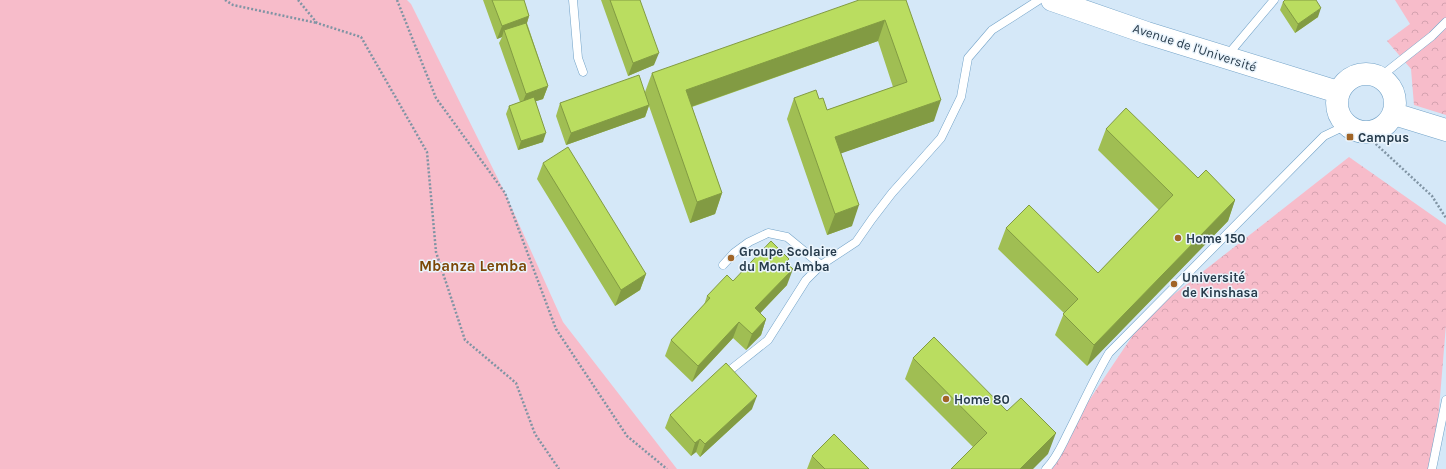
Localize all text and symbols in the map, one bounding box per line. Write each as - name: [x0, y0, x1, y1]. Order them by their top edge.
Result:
- street label: Avenue de l'Université: [1131, 20, 1259, 75]
- place label: Campus: [1358, 130, 1409, 145]
- marker: Campus: [1345, 132, 1355, 142]
- place label: Home 150: [1186, 231, 1245, 246]
- marker: Home 150: [1173, 233, 1183, 243]
- place label: Groupe Scolaire du Mont Amba: [739, 244, 837, 274]
- marker: Groupe Scolaire du Mont Amba: [726, 253, 736, 263]
- district label: Mbanza Lemba: [419, 257, 527, 275]
- place label: Université de Kinshasa: [1182, 270, 1258, 300]
- marker: Université de Kinshasa: [1169, 279, 1179, 289]
- place label: Home 80: [954, 392, 1010, 407]
- marker: Home 80: [941, 394, 951, 404]

